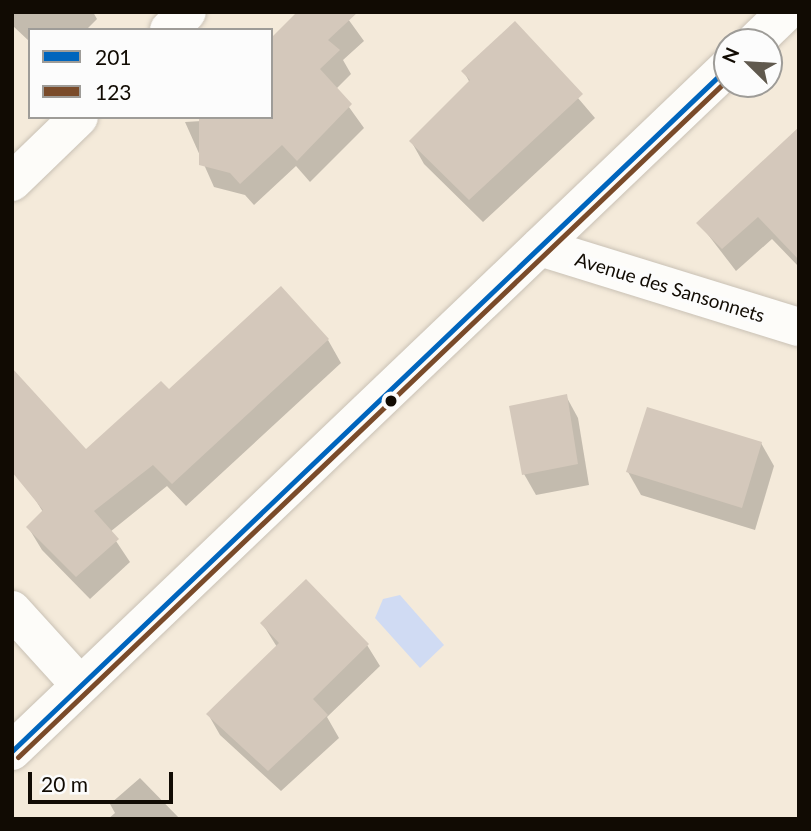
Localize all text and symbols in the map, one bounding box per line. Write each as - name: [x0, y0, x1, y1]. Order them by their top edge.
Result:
- legend: [28, 28, 273, 119]
- north arrow: [713, 28, 783, 98]
- text: 201: [95, 44, 132, 69]
- text: N: [717, 44, 744, 66]
- text: 123: [95, 79, 132, 104]
- street label: Avenue des Sansonnets: [572, 247, 768, 327]
- unlabelled marker: [384, 394, 398, 408]
- scale bar: [32, 758, 177, 802]
- text: 20 m: [41, 771, 88, 796]

